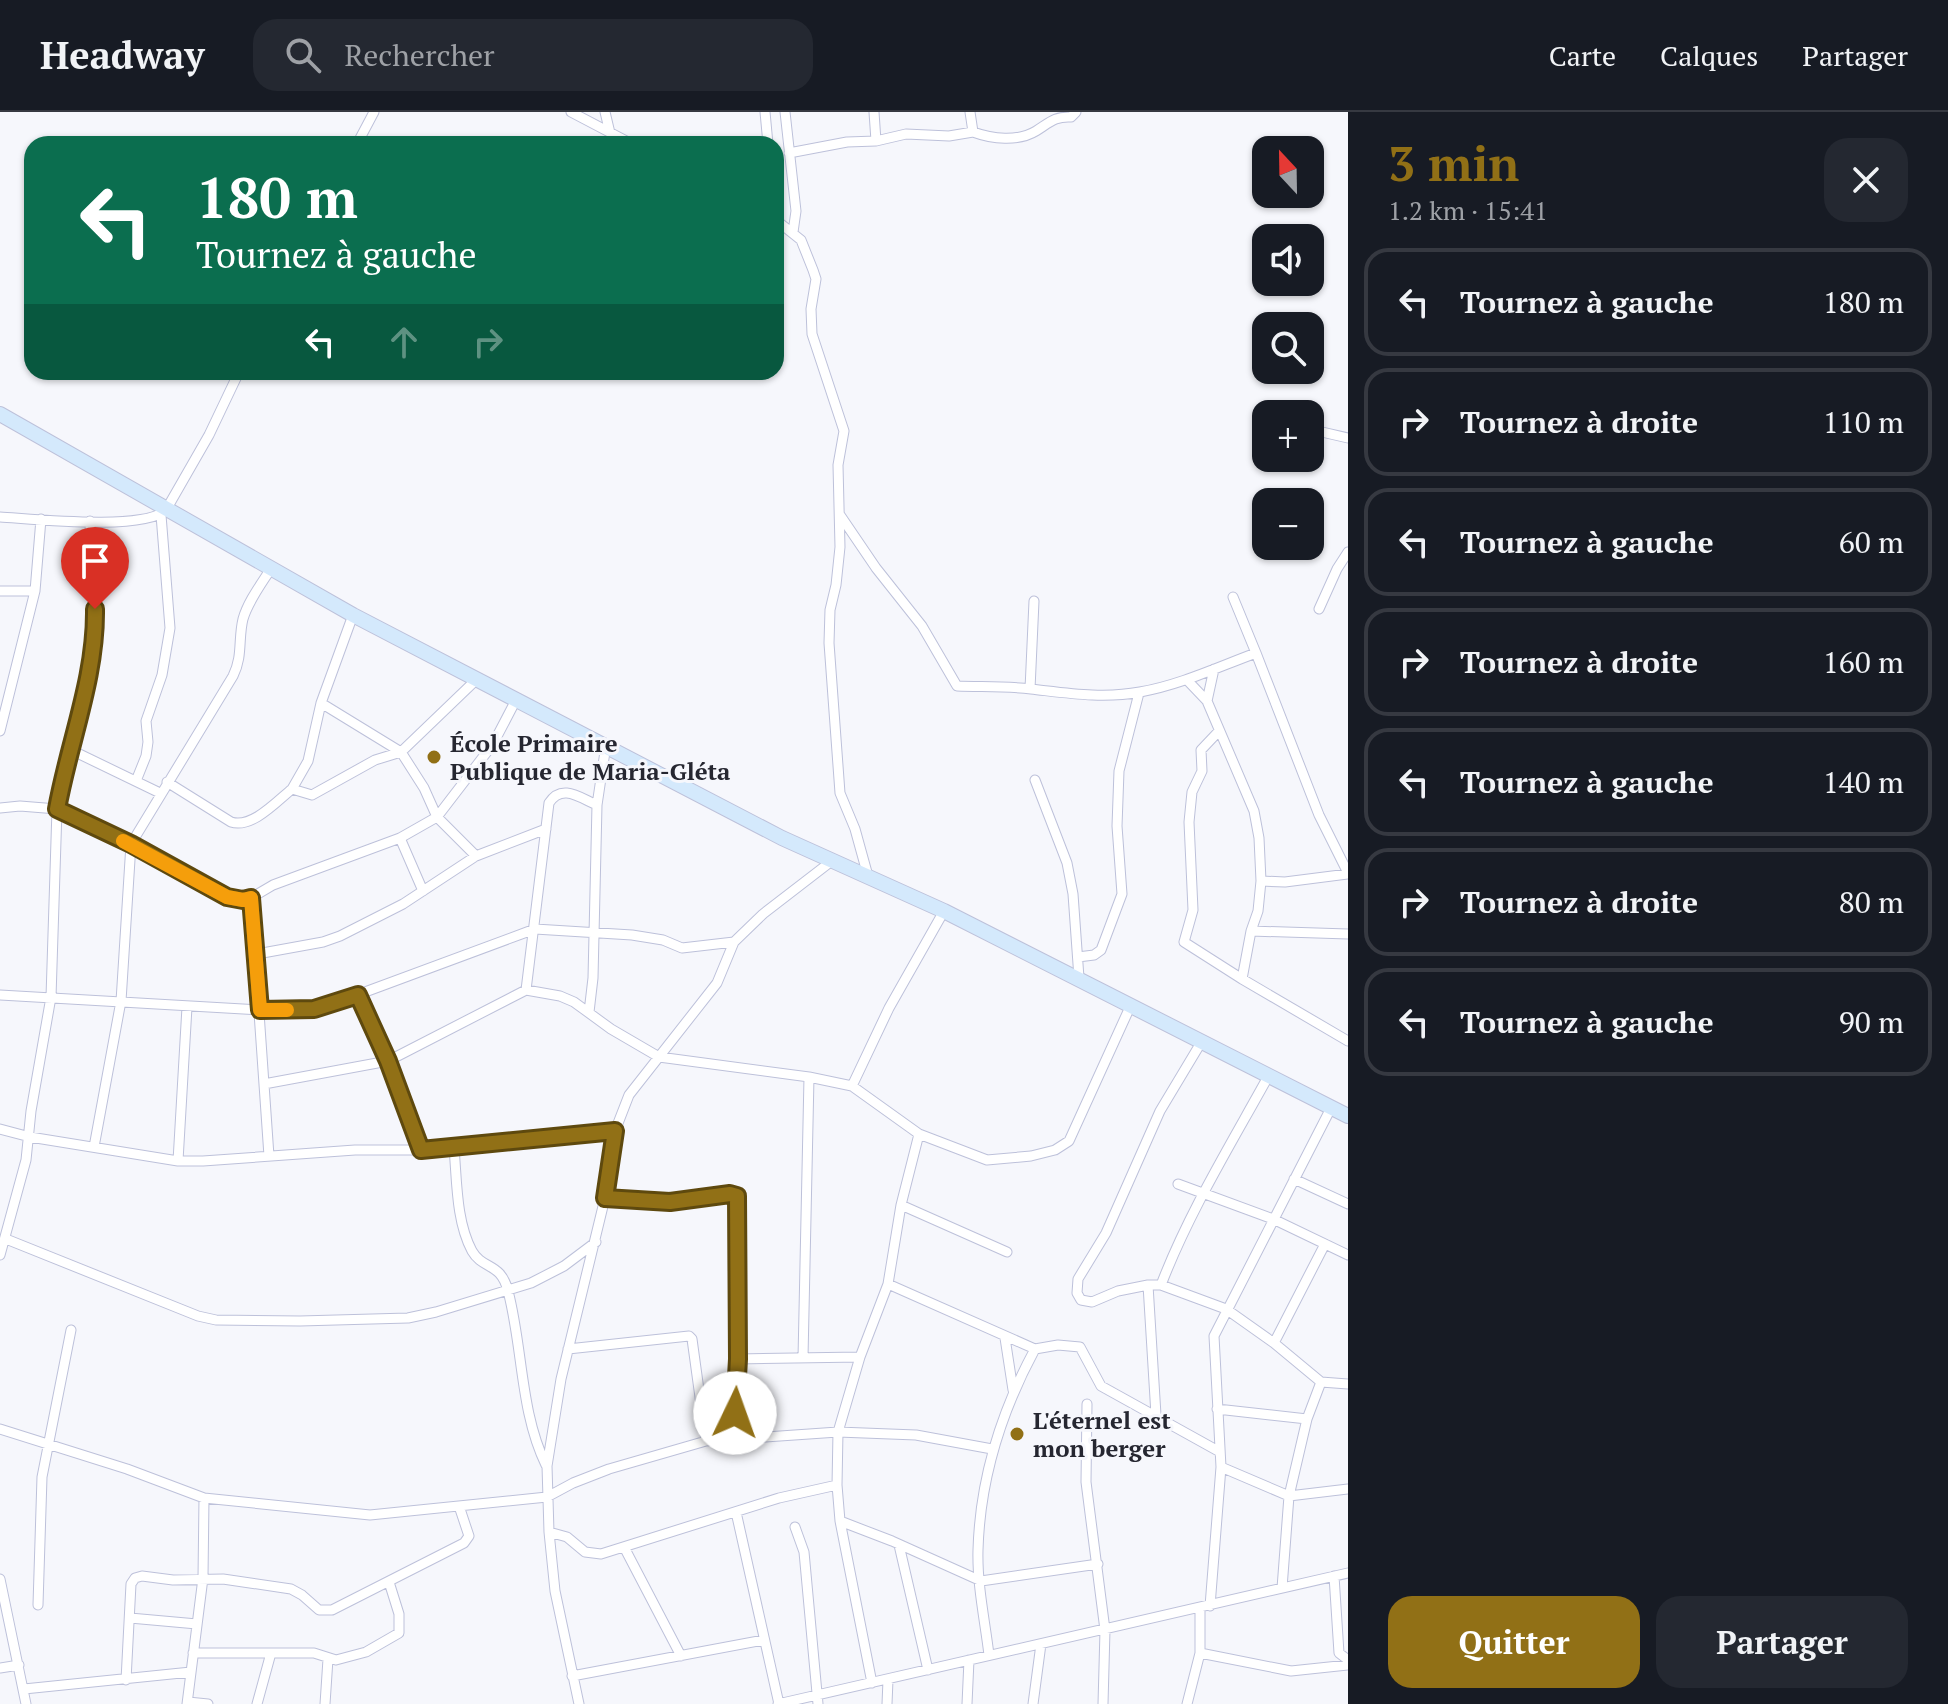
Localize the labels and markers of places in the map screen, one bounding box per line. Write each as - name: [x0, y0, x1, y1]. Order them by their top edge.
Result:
- pin: [61, 527, 129, 609]
- place label: École Primaire Publique de Maria-Gléta: [450, 727, 731, 787]
- marker: École Primaire Publique de Maria-Gléta: [425, 748, 443, 766]
- place label: L'éternel est mon berger: [1033, 1404, 1171, 1464]
- marker: L'éternel est mon berger: [1008, 1425, 1026, 1443]

